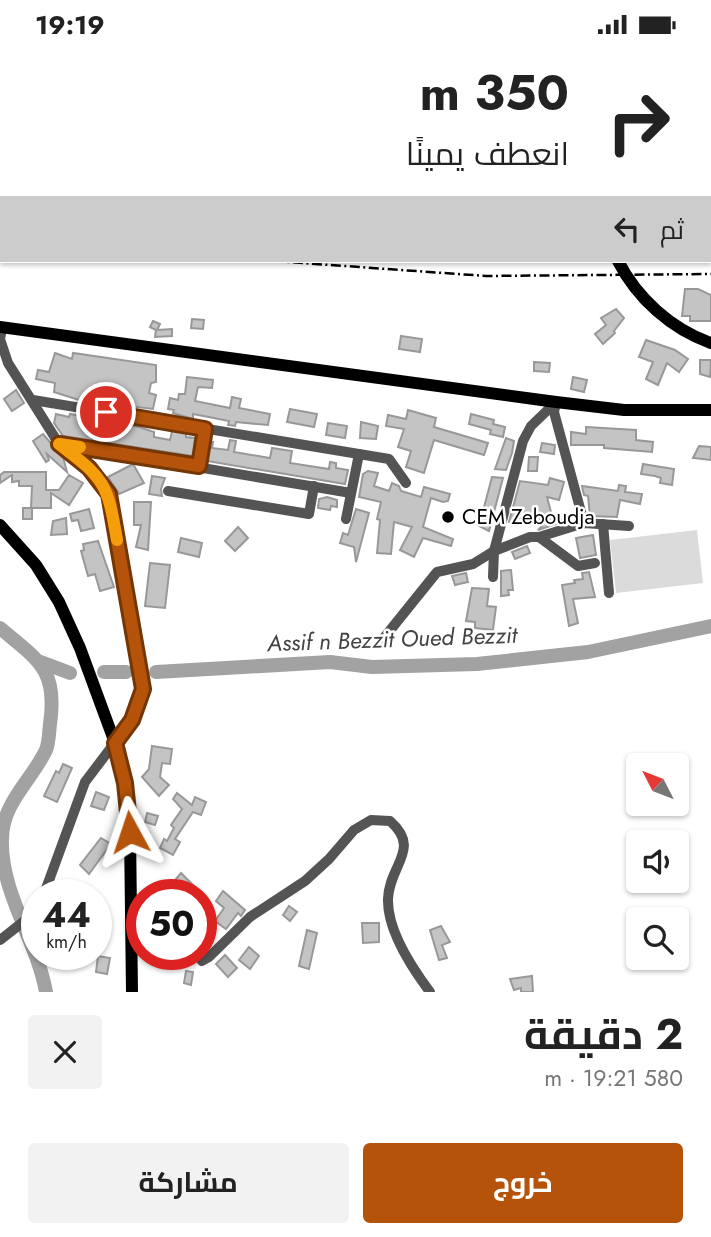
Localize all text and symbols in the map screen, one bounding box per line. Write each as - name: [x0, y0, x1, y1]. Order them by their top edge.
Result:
- text: 19:19: [35, 6, 105, 44]
- text: 350 m: [420, 58, 569, 128]
- icon: right: [593, 77, 684, 168]
- text: انعطف يمينًا: [406, 131, 569, 177]
- icon: left: [608, 210, 646, 248]
- text: ثم: [660, 211, 684, 249]
- pin: [76, 382, 136, 442]
- icon: arrive: [87, 393, 125, 431]
- place label: CEM Zeboudja: [462, 502, 595, 532]
- marker: CEM Zeboudja: [440, 509, 456, 525]
- water label: Assif n Bezzit Oued Bezzit: [266, 618, 519, 660]
- north arrow: [626, 753, 690, 815]
- map controls: [626, 753, 689, 970]
- position arrow: [93, 795, 167, 869]
- button: sound: [626, 830, 689, 893]
- speed limit sign: 50: [126, 879, 217, 970]
- text: 44: [42, 890, 91, 940]
- button: search: [626, 907, 689, 970]
- text: km/h: [46, 929, 87, 955]
- text: 2 دقيقة: [524, 1004, 683, 1065]
- button: close: [28, 1015, 102, 1089]
- text: 580 m · 19:21: [544, 1061, 683, 1095]
- button: مشاركة: [28, 1143, 349, 1223]
- button: خروج: [363, 1143, 683, 1223]

